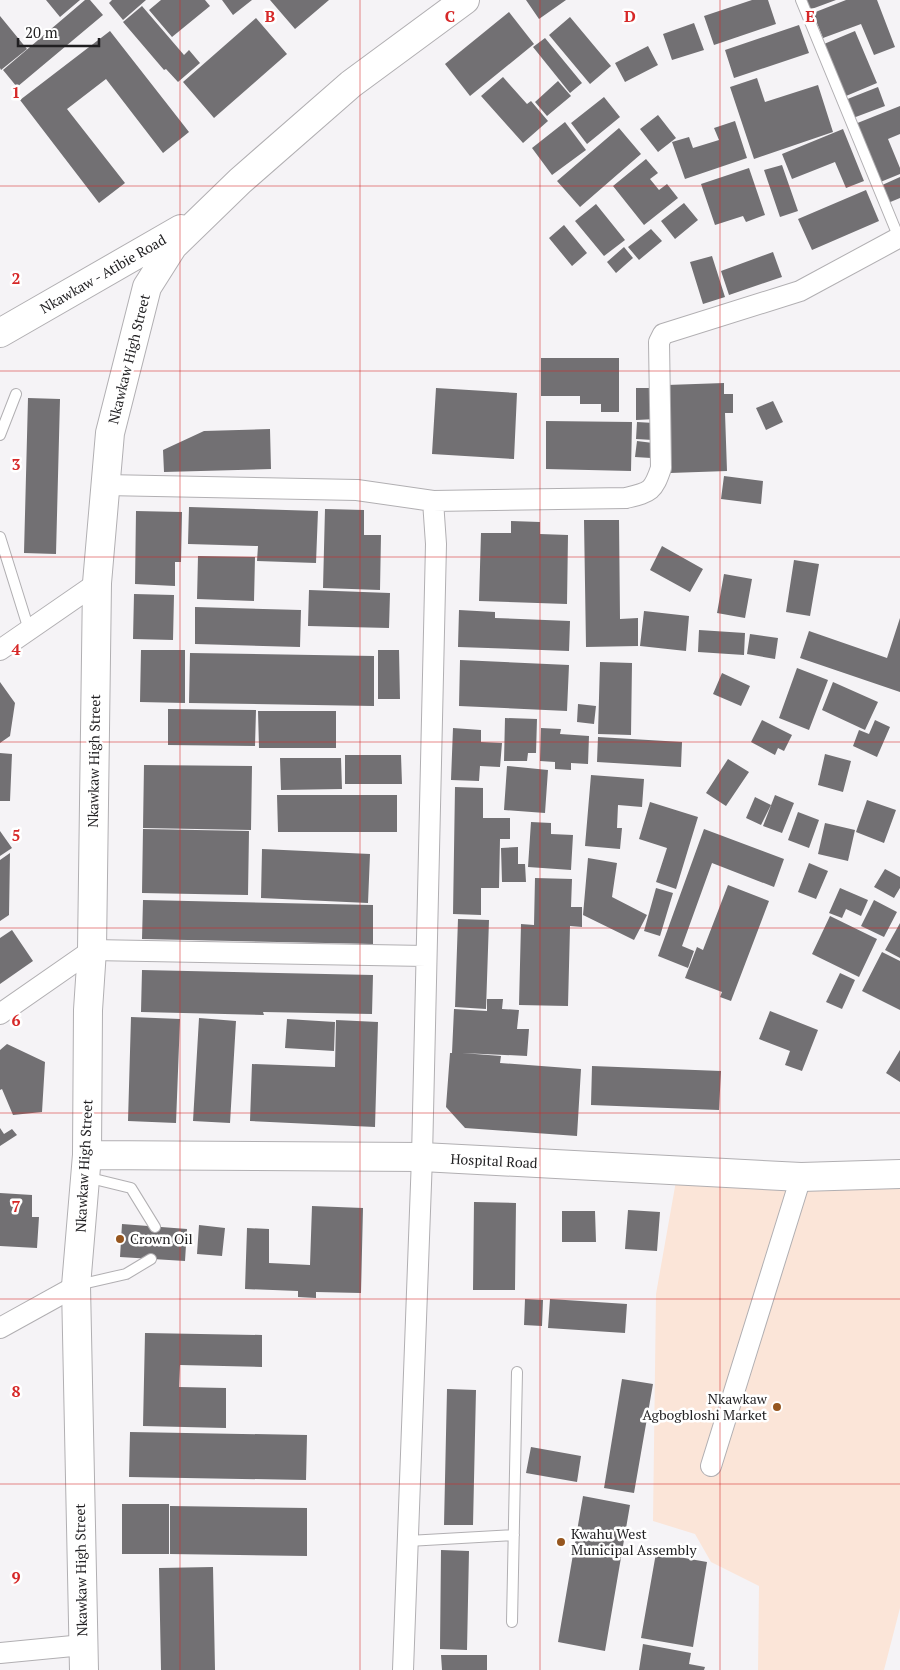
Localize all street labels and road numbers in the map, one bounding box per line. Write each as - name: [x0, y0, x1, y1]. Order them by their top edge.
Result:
- street label: Nkawkaw - Atibie Road: [36, 230, 169, 317]
- street label: Nkawkaw High Street: [103, 291, 154, 426]
- street label: Nkawkaw High Street: [83, 693, 104, 828]
- street label: Nkawkaw High Street: [71, 1098, 97, 1233]
- street label: Hospital Road: [450, 1149, 538, 1172]
- street label: Nkawkaw High Street: [70, 1502, 91, 1637]

